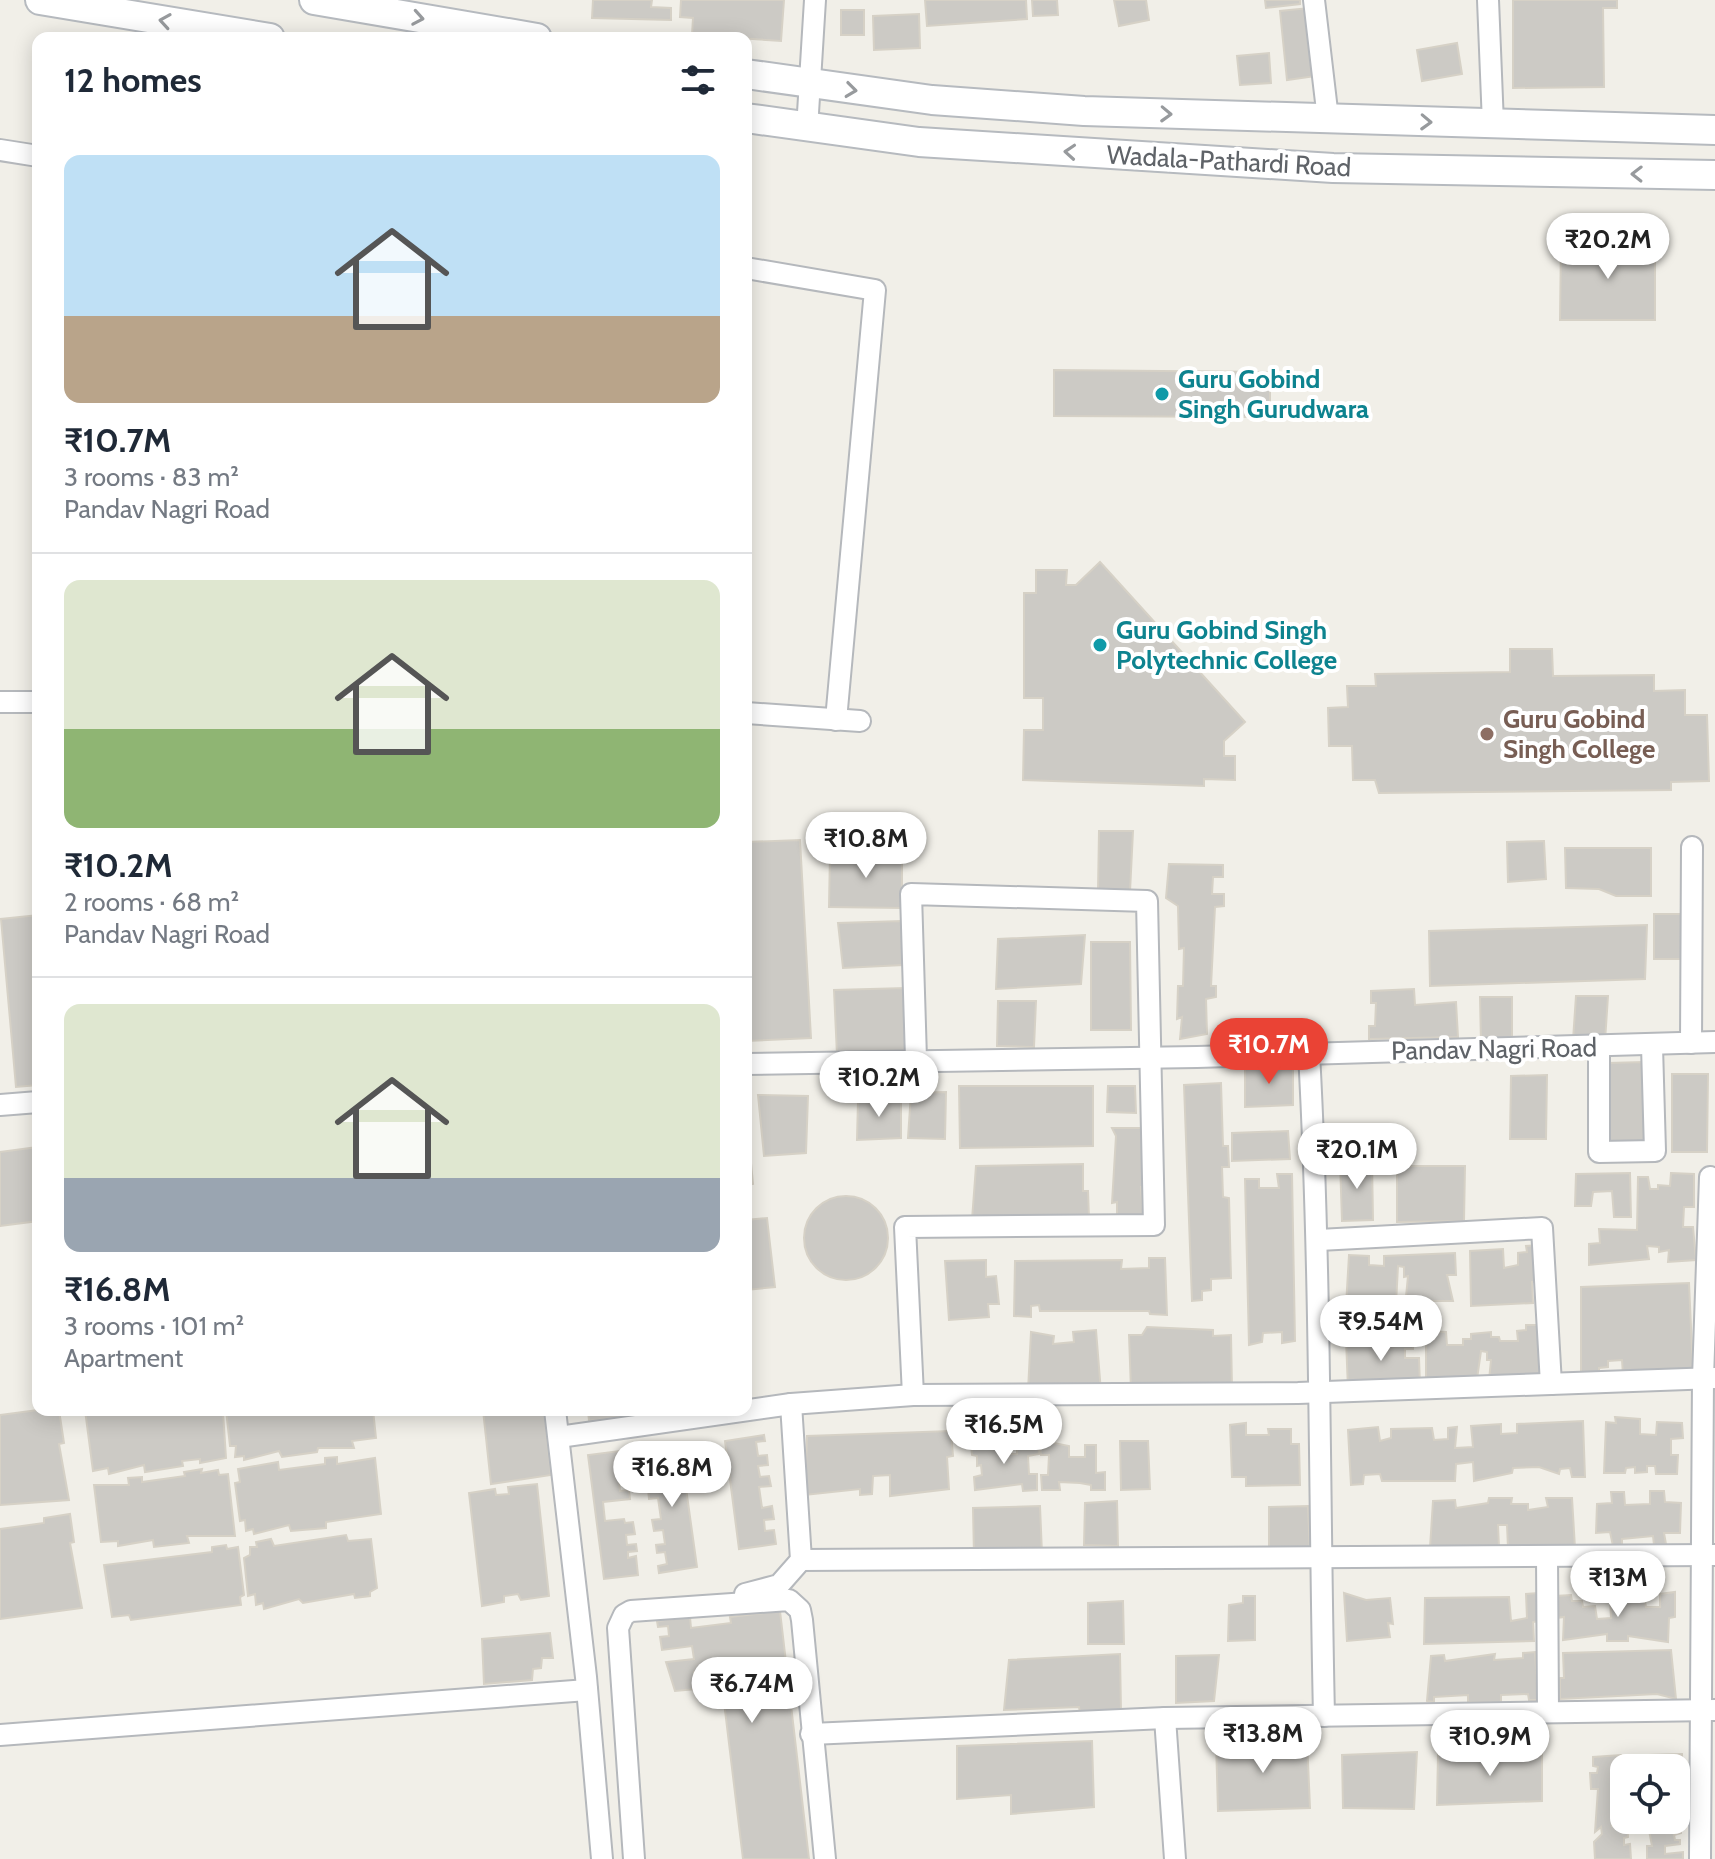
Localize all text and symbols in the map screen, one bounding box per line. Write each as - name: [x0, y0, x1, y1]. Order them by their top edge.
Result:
- one-way arrow: [411, 8, 425, 25]
- one-way arrow: [158, 13, 172, 30]
- icon: filters: [676, 58, 720, 102]
- text: 12 homes: [64, 59, 202, 101]
- one-way arrow: [844, 81, 858, 98]
- one-way arrow: [1160, 105, 1173, 122]
- one-way arrow: [1420, 113, 1433, 130]
- street label: Wadala-Pathardi Road: [1106, 139, 1352, 183]
- one-way arrow: [1063, 144, 1076, 161]
- one-way arrow: [1630, 165, 1643, 183]
- icon: home: [320, 207, 464, 351]
- pin: ₹20.2M: [1543, 213, 1673, 281]
- text: ₹20.2M: [1564, 223, 1652, 255]
- place label: Guru Gobind Singh Gurudwara: [1178, 363, 1369, 425]
- marker: Guru Gobind Singh Gurudwara: [1153, 385, 1171, 403]
- text: ₹10.7M: [64, 419, 171, 461]
- text: 3 rooms · 83 m²: [64, 461, 239, 493]
- text: Pandav Nagri Road: [64, 493, 270, 525]
- place label: Guru Gobind Singh Polytechnic College: [1116, 614, 1337, 676]
- icon: home: [320, 632, 464, 776]
- marker: Guru Gobind Singh Polytechnic College: [1091, 636, 1109, 654]
- place label: Guru Gobind Singh College: [1503, 703, 1655, 765]
- marker: Guru Gobind Singh College: [1478, 725, 1496, 743]
- pin: ₹10.8M: [801, 812, 931, 880]
- text: ₹10.8M: [824, 822, 908, 854]
- text: ₹10.2M: [64, 844, 173, 886]
- text: 2 rooms · 68 m²: [64, 886, 239, 918]
- text: Pandav Nagri Road: [64, 918, 270, 950]
- pin: ₹10.7M: [1204, 1018, 1334, 1086]
- text: ₹10.7M: [1228, 1028, 1310, 1060]
- street label: Pandav Nagri Road: [1391, 1031, 1597, 1067]
- pin: ₹10.2M: [814, 1051, 944, 1119]
- icon: home: [320, 1056, 464, 1200]
- text: ₹10.2M: [837, 1061, 921, 1093]
- pin: ₹20.1M: [1292, 1123, 1422, 1191]
- text: ₹20.1M: [1316, 1133, 1398, 1165]
- text: ₹16.8M: [64, 1268, 171, 1310]
- pin: ₹9.54M: [1316, 1295, 1446, 1363]
- text: ₹9.54M: [1338, 1305, 1424, 1337]
- text: 3 rooms · 101 m²: [64, 1310, 244, 1342]
- text: Apartment: [64, 1342, 183, 1374]
- pin: ₹16.5M: [939, 1398, 1069, 1466]
- text: ₹16.5M: [964, 1408, 1044, 1440]
- pin: ₹16.8M: [607, 1441, 737, 1509]
- text: ₹16.8M: [631, 1451, 713, 1483]
- pin: ₹13M: [1571, 1551, 1665, 1619]
- text: ₹13M: [1588, 1561, 1648, 1593]
- pin: ₹6.74M: [687, 1657, 817, 1725]
- text: ₹6.74M: [710, 1667, 794, 1699]
- pin: ₹13.8M: [1198, 1707, 1328, 1775]
- pin: ₹10.9M: [1425, 1710, 1555, 1778]
- text: ₹13.8M: [1223, 1717, 1303, 1749]
- text: ₹10.9M: [1448, 1720, 1532, 1752]
- map controls: [1610, 1754, 1690, 1834]
- button: locate: [1610, 1754, 1690, 1834]

